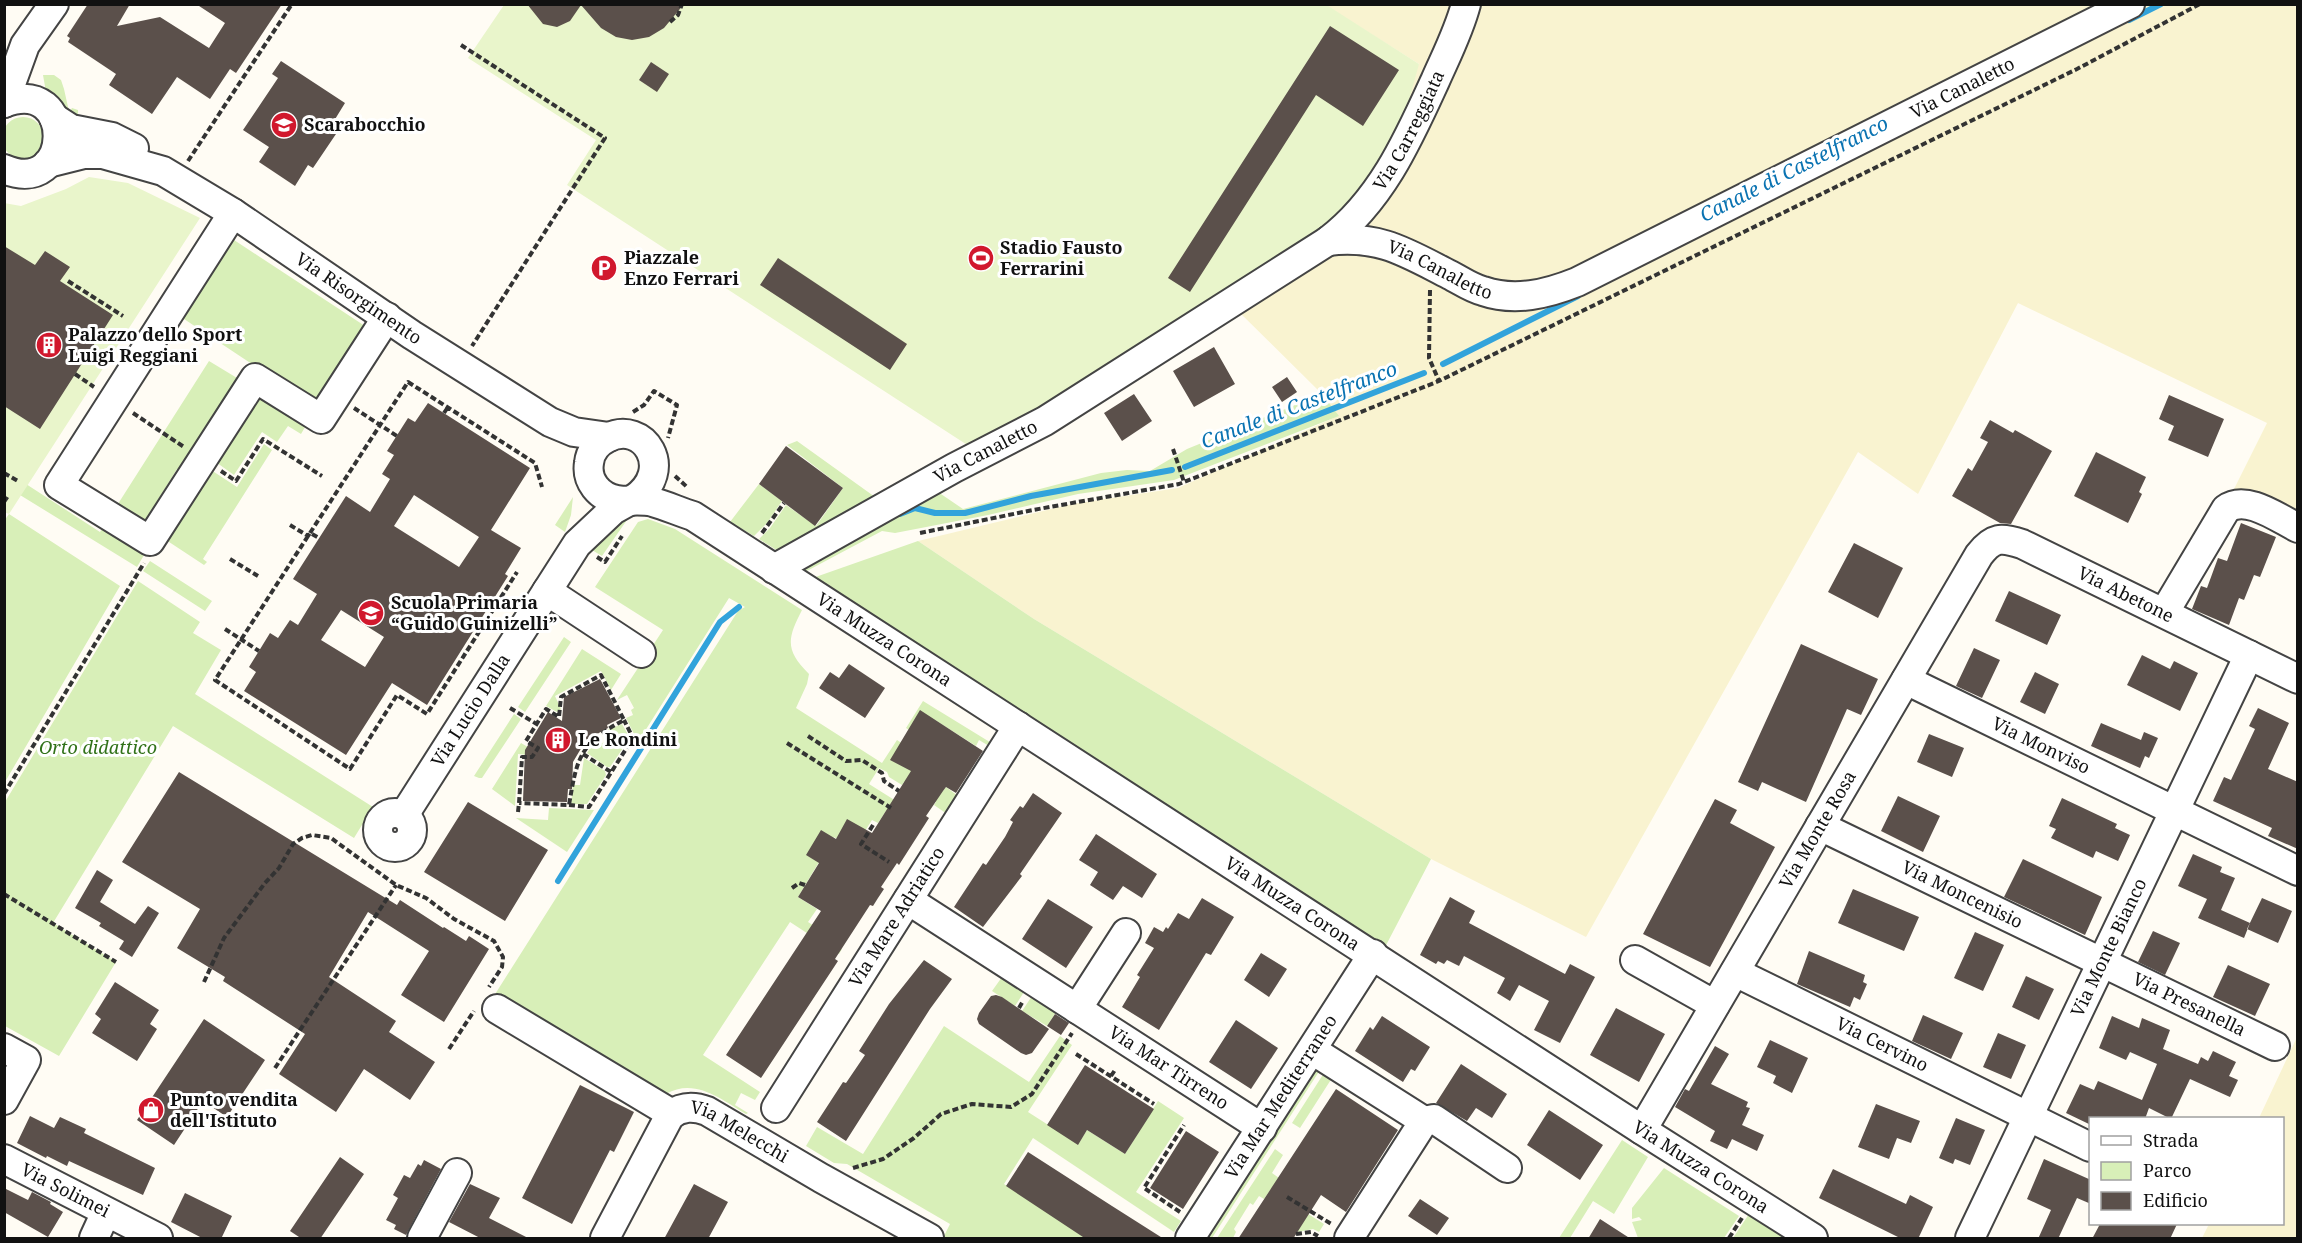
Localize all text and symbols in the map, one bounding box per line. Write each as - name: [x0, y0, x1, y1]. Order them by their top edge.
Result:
- street label: Via Canaletto: [1906, 51, 2018, 124]
- street label: Via Carreggiata: [1367, 66, 1449, 195]
- water label: Canale di Castelfranco: [1695, 109, 1893, 228]
- school or university icon: Scarabocchio: [269, 110, 299, 140]
- place label: Scarabocchio: [304, 112, 426, 136]
- street label: Via Canaletto: [1385, 234, 1495, 304]
- place label: Stadio Fausto Ferrarini: [1000, 235, 1123, 280]
- sports icon: Stadio Fausto Ferrarini: [966, 243, 996, 273]
- place label: Piazzale Enzo Ferrari: [624, 245, 739, 290]
- street label: Via Risorgimento: [291, 246, 427, 349]
- parking icon: Piazzale Enzo Ferrari: [589, 253, 619, 283]
- place label: Palazzo dello Sport Luigi Reggiani: [68, 322, 242, 367]
- building icon: Palazzo dello Sport Luigi Reggiani: [34, 330, 64, 360]
- water label: Canale di Castelfranco: [1197, 355, 1401, 454]
- street label: Via Canaletto: [929, 414, 1041, 488]
- street label: Via Abetone: [2074, 560, 2178, 627]
- street label: Via Muzza Corona: [813, 586, 957, 691]
- place label: Scuola Primaria “Guido Guinizelli”: [391, 590, 558, 635]
- school or university icon: Scuola Primaria “Guido Guinizelli”: [356, 598, 386, 628]
- street label: Via Lucio Dalla: [425, 649, 515, 771]
- street label: Via Monviso: [1988, 711, 2094, 779]
- building icon: Le Rondini: [543, 725, 573, 755]
- place label: Le Rondini: [578, 727, 678, 751]
- park label: Orto didattico: [39, 735, 157, 759]
- street label: Via Monte Rosa: [1773, 766, 1861, 893]
- street label: Via Mare Adriatico: [843, 842, 950, 991]
- street label: Via Muzza Corona: [1221, 850, 1365, 955]
- street label: Via Moncenisio: [1898, 854, 2027, 933]
- street label: Via Monte Bianco: [2065, 874, 2151, 1020]
- street label: Via Presanella: [2129, 966, 2250, 1041]
- street label: Via Mar Mediterraneo: [1218, 1010, 1342, 1183]
- street label: Via Cervino: [1832, 1011, 1933, 1077]
- street label: Via Mar Tirreno: [1104, 1019, 1234, 1115]
- place label: Punto vendita dell'Istituto: [170, 1087, 298, 1132]
- street label: Via Melecchi: [689, 1094, 794, 1168]
- shop icon: Punto vendita dell'Istituto: [136, 1095, 166, 1125]
- street label: Via Muzza Corona: [1629, 1114, 1774, 1218]
- legend: [2089, 1117, 2284, 1225]
- text: Strada: [2143, 1128, 2199, 1152]
- street label: Via Solimei: [17, 1157, 115, 1222]
- text: Parco: [2143, 1158, 2192, 1182]
- text: Edificio: [2143, 1188, 2208, 1212]

